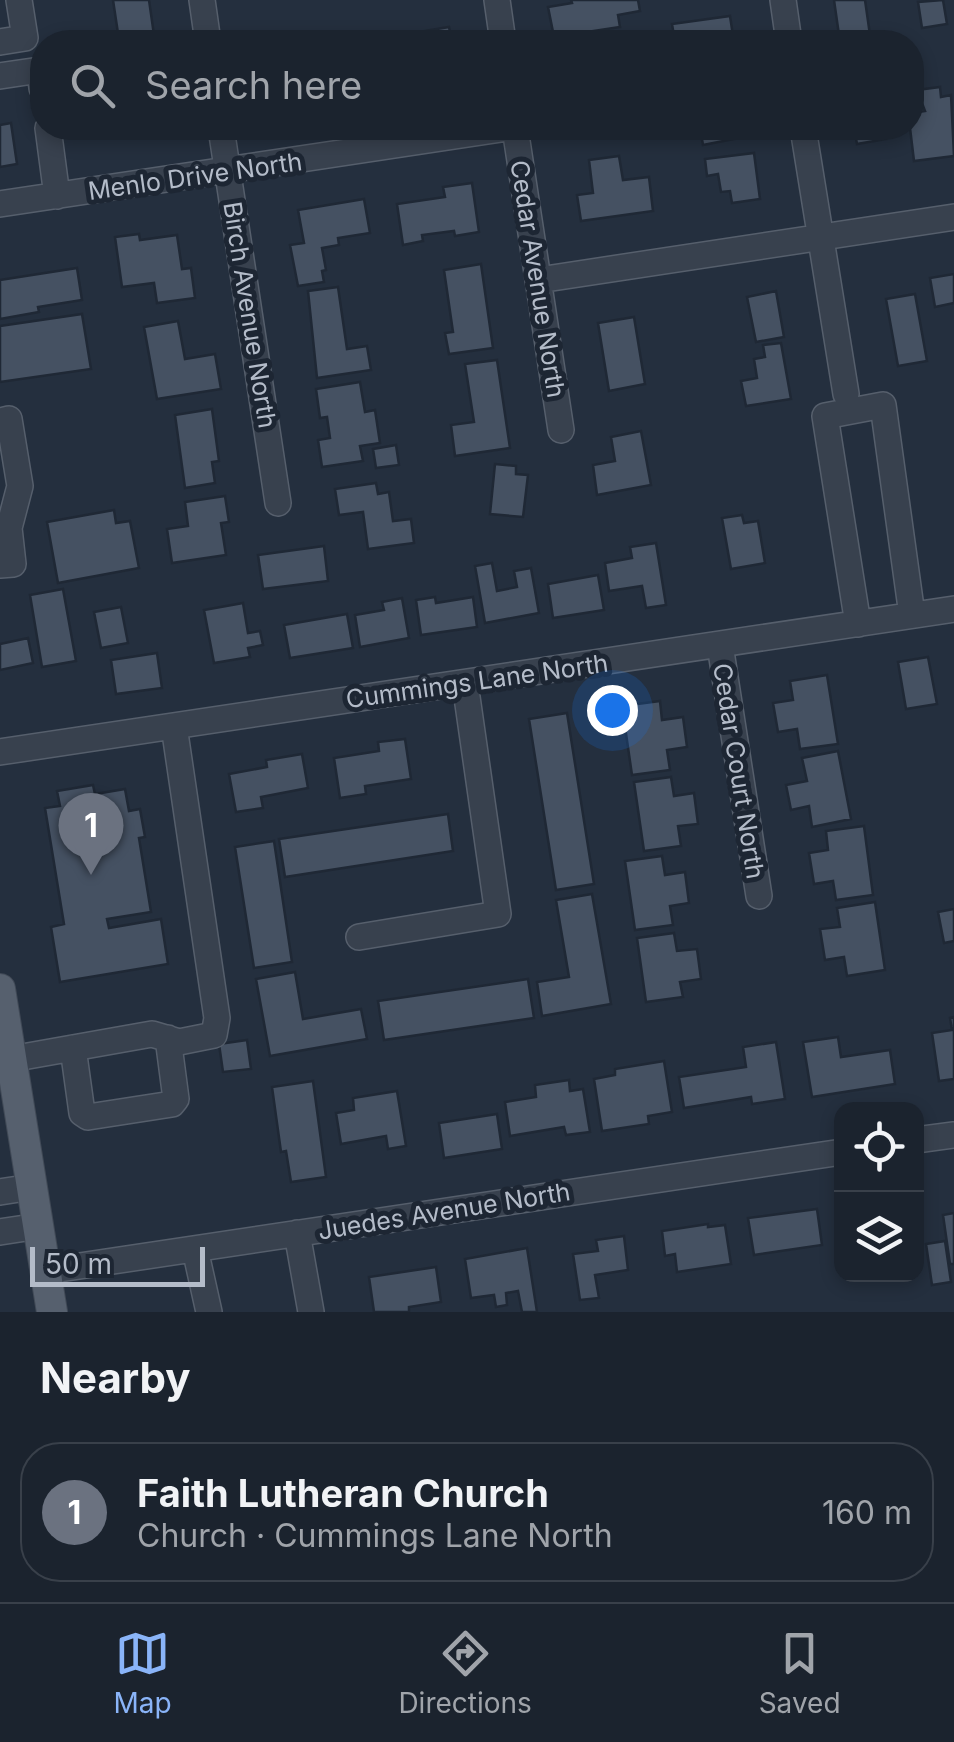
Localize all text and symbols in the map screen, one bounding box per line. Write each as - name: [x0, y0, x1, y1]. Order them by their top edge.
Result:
- search box: [30, 30, 924, 140]
- icon: search: [65, 58, 120, 113]
- text: Search here: [145, 62, 362, 108]
- street label: Menlo Drive North: [86, 146, 304, 206]
- street label: Cedar Avenue North: [504, 158, 572, 400]
- street label: Birch Avenue North: [217, 200, 283, 430]
- street label: Cummings Lane North: [344, 648, 610, 714]
- street label: Cedar Court North: [707, 661, 771, 881]
- your location: [587, 685, 638, 736]
- pin: 1: [58, 792, 124, 875]
- map controls: [834, 1102, 924, 1282]
- button: locate: [834, 1102, 924, 1192]
- street label: Juedes Avenue North: [316, 1176, 572, 1246]
- button: layers: [834, 1192, 924, 1282]
- scale bar: [30, 1242, 205, 1286]
- text: 50 m: [45, 1247, 112, 1281]
- text: Nearby: [40, 1352, 191, 1403]
- text: Faith Lutheran Church: [137, 1470, 549, 1516]
- text: 1: [68, 1493, 81, 1532]
- text: 160 m: [822, 1493, 912, 1532]
- text: Church · Cummings Lane North: [137, 1516, 613, 1555]
- tab: Map: [113, 1626, 172, 1720]
- tab: Directions: [398, 1626, 532, 1720]
- tab: Saved: [759, 1626, 841, 1720]

